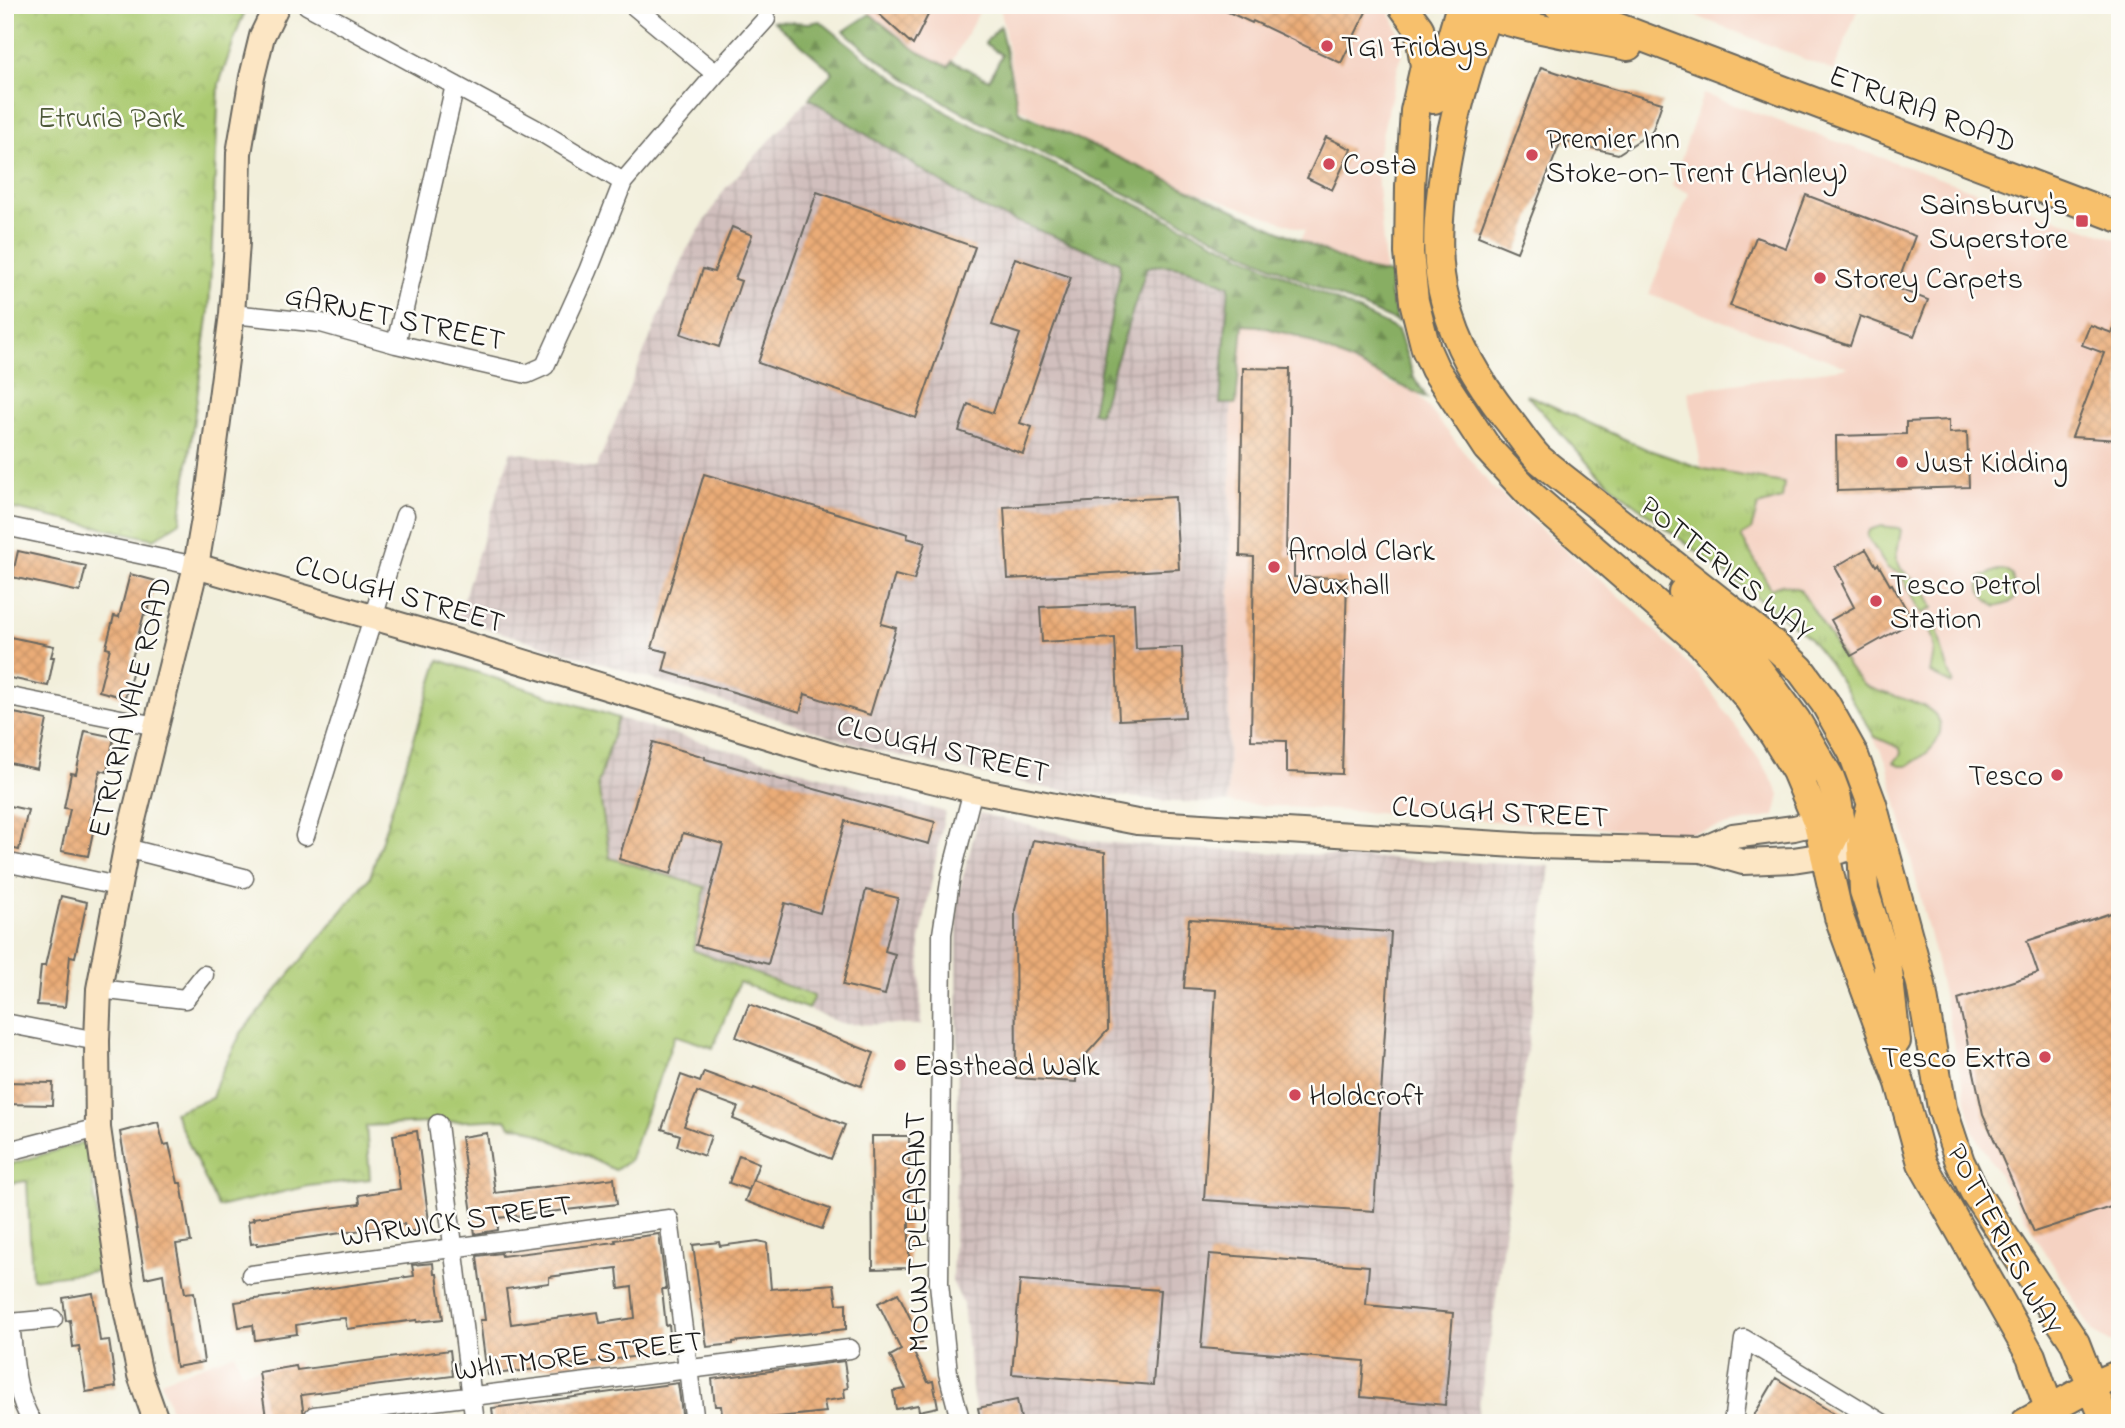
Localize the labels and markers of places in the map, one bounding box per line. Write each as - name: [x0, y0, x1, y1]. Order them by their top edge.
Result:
- place label: TGI Fridays: [1341, 27, 1488, 71]
- marker: TGI Fridays: [1319, 38, 1335, 54]
- place label: Premier Inn Stoke-on-Trent (Hanley): [1546, 119, 1847, 197]
- place label: Costa: [1343, 145, 1417, 189]
- marker: Premier Inn Stoke-on-Trent (Hanley): [1524, 147, 1540, 163]
- marker: Costa: [1321, 156, 1337, 172]
- place label: Sainsbury's Superstore: [1920, 185, 2069, 263]
- marker: Sainsbury's Superstore: [2074, 213, 2090, 229]
- place label: Storey Carpets: [1834, 259, 2023, 303]
- marker: Storey Carpets: [1812, 270, 1828, 286]
- place label: Just Kidding: [1916, 443, 2068, 487]
- marker: Just Kidding: [1894, 454, 1910, 470]
- place label: Arnold Clark Vauxhall: [1287, 531, 1436, 609]
- marker: Arnold Clark Vauxhall: [1266, 559, 1282, 575]
- place label: Tesco Petrol Station: [1890, 565, 2040, 643]
- marker: Tesco Petrol Station: [1868, 593, 1884, 609]
- place label: Tesco: [1968, 756, 2043, 800]
- marker: Tesco: [2049, 767, 2065, 783]
- place label: Tesco Extra: [1881, 1038, 2031, 1082]
- place label: Easthead Walk: [914, 1046, 1100, 1090]
- marker: Tesco Extra: [2037, 1049, 2053, 1065]
- marker: Easthead Walk: [892, 1057, 908, 1073]
- place label: Holdcroft: [1309, 1076, 1424, 1120]
- marker: Holdcroft: [1287, 1087, 1303, 1103]

